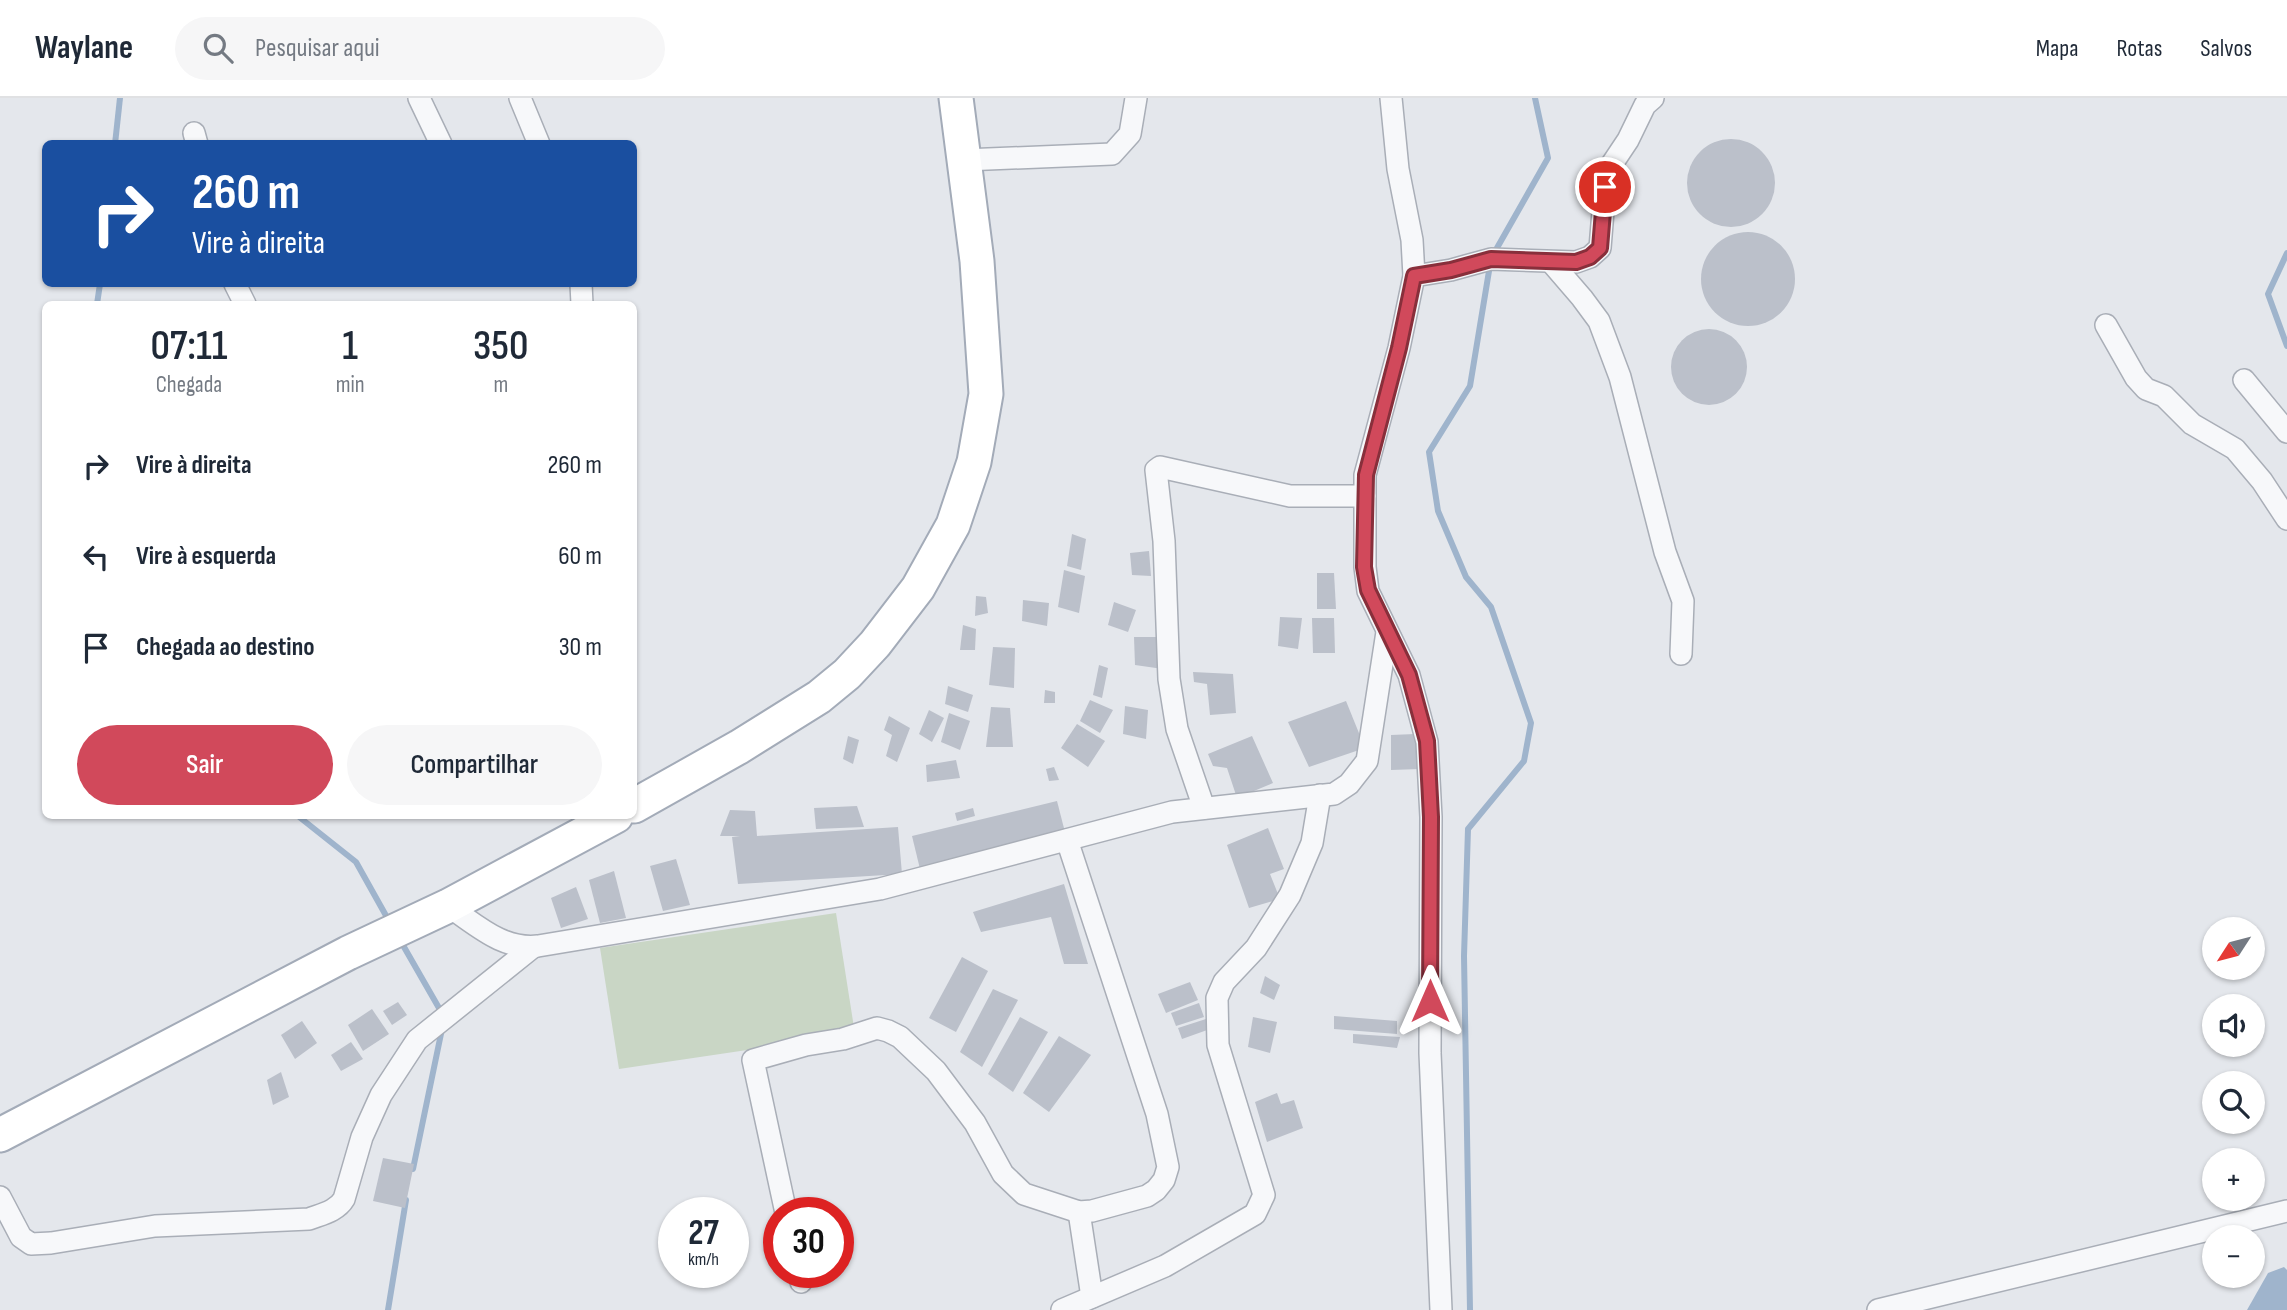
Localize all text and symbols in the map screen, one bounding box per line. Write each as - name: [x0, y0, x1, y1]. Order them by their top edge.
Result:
- search box: [175, 17, 665, 80]
- text: Waylane: [35, 28, 133, 68]
- icon: search: [199, 29, 237, 67]
- text: Pesquisar aqui: [255, 33, 380, 64]
- text: Mapa: [2036, 34, 2079, 63]
- text: Rotas: [2117, 34, 2162, 63]
- text: Salvos: [2200, 34, 2252, 63]
- pin: [1575, 157, 1635, 217]
- text: 260 m: [192, 164, 300, 223]
- icon: right: [77, 168, 168, 259]
- icon: arrive: [1586, 168, 1624, 206]
- text: Vire à direita: [192, 224, 325, 263]
- text: 07:11: [150, 321, 227, 372]
- text: 1: [342, 321, 358, 372]
- text: 350: [473, 321, 529, 372]
- text: Chegada: [156, 371, 222, 399]
- text: min: [336, 371, 365, 399]
- text: m: [493, 371, 508, 399]
- icon: right: [77, 447, 115, 485]
- text: Vire à direita: [136, 450, 252, 481]
- text: 260 m: [547, 450, 602, 481]
- icon: left: [77, 538, 115, 576]
- text: Vire à esquerda: [136, 541, 276, 572]
- text: 60 m: [558, 541, 602, 572]
- icon: arrive: [77, 629, 115, 667]
- text: Chegada ao destino: [136, 632, 315, 663]
- text: 30 m: [559, 632, 602, 663]
- button: Sair: [77, 725, 333, 805]
- button: Compartilhar: [347, 725, 602, 805]
- north arrow: [2202, 917, 2264, 980]
- map controls: [2202, 917, 2265, 1288]
- position arrow: [1393, 964, 1467, 1038]
- button: sound: [2202, 994, 2265, 1057]
- button: search: [2202, 1071, 2265, 1134]
- button: +: [2202, 1148, 2265, 1211]
- speed limit sign: 30: [763, 1197, 854, 1288]
- text: 27: [688, 1212, 719, 1255]
- button: −: [2202, 1225, 2265, 1288]
- text: km/h: [688, 1249, 719, 1270]

